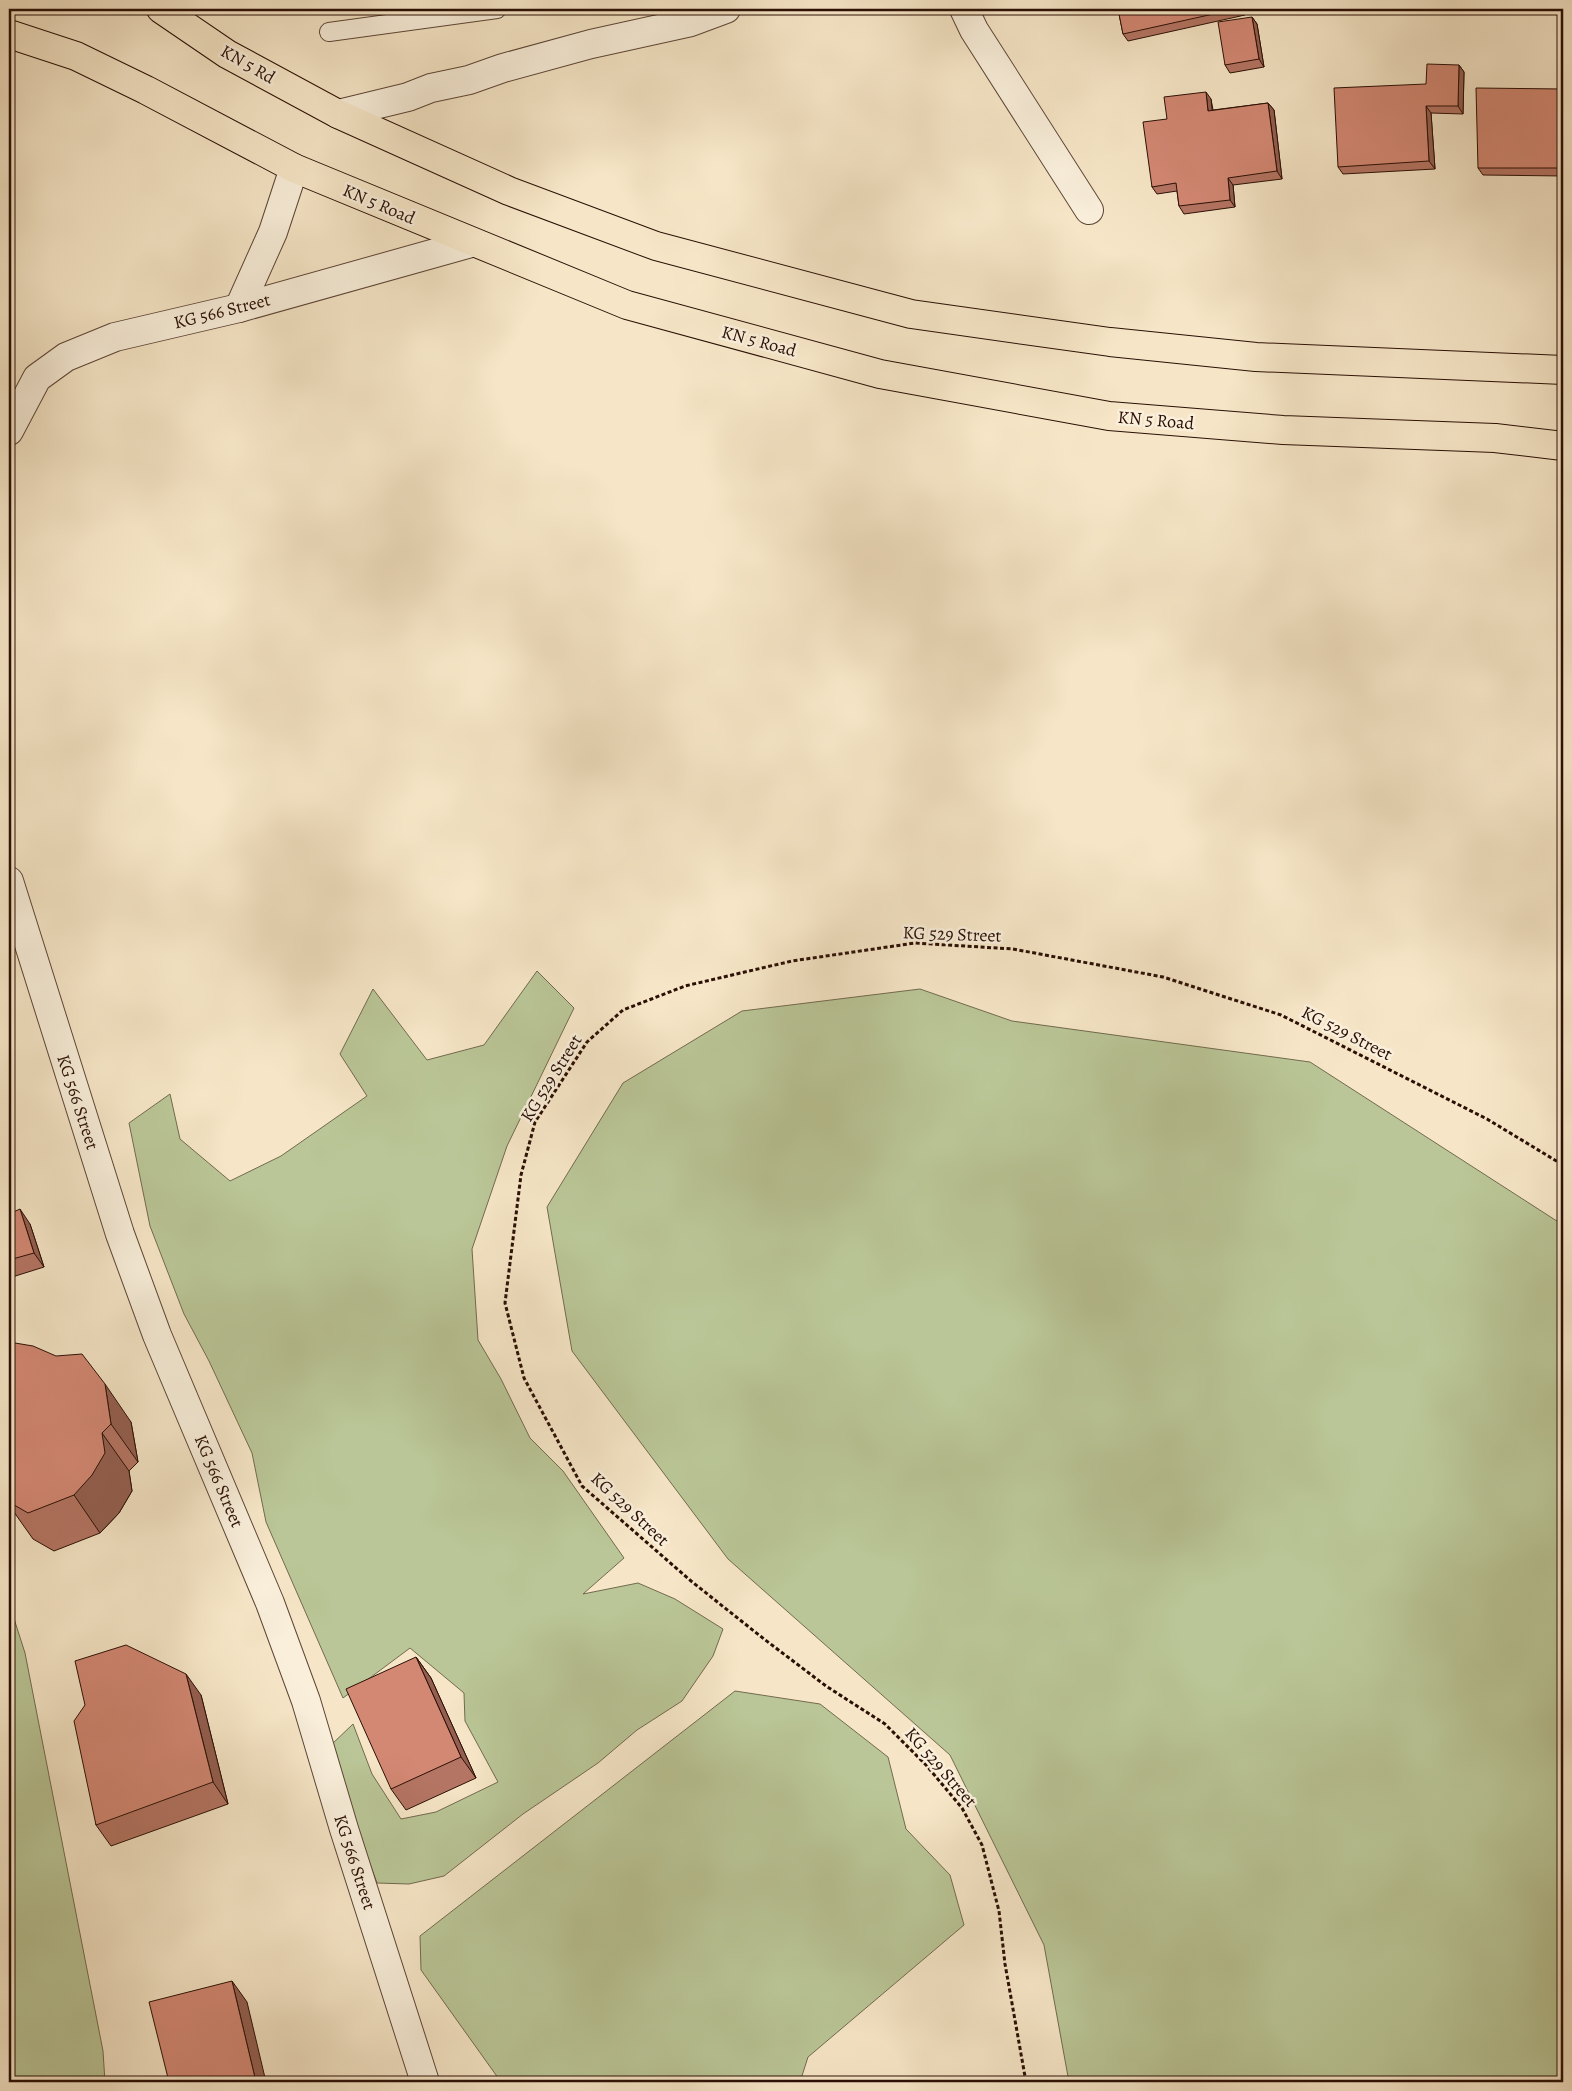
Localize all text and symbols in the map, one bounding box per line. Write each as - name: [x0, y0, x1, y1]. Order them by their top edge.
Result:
- street label: KN 5 Rd: [216, 39, 280, 89]
- street label: KN 5 Road: [339, 178, 419, 230]
- street label: KG 566 Street: [171, 287, 273, 335]
- street label: KN 5 Road: [719, 319, 799, 363]
- street label: KN 5 Road: [1117, 405, 1196, 435]
- street label: KG 529 Street: [902, 920, 1002, 948]
- street label: KG 529 Street: [1298, 1000, 1397, 1066]
- street label: KG 529 Street: [515, 1030, 587, 1126]
- street label: KG 566 Street: [51, 1051, 105, 1153]
- street label: KG 566 Street: [189, 1431, 249, 1531]
- street label: KG 529 Street: [586, 1467, 674, 1552]
- street label: KG 529 Street: [900, 1722, 983, 1812]
- street label: KG 566 Street: [328, 1811, 382, 1913]

